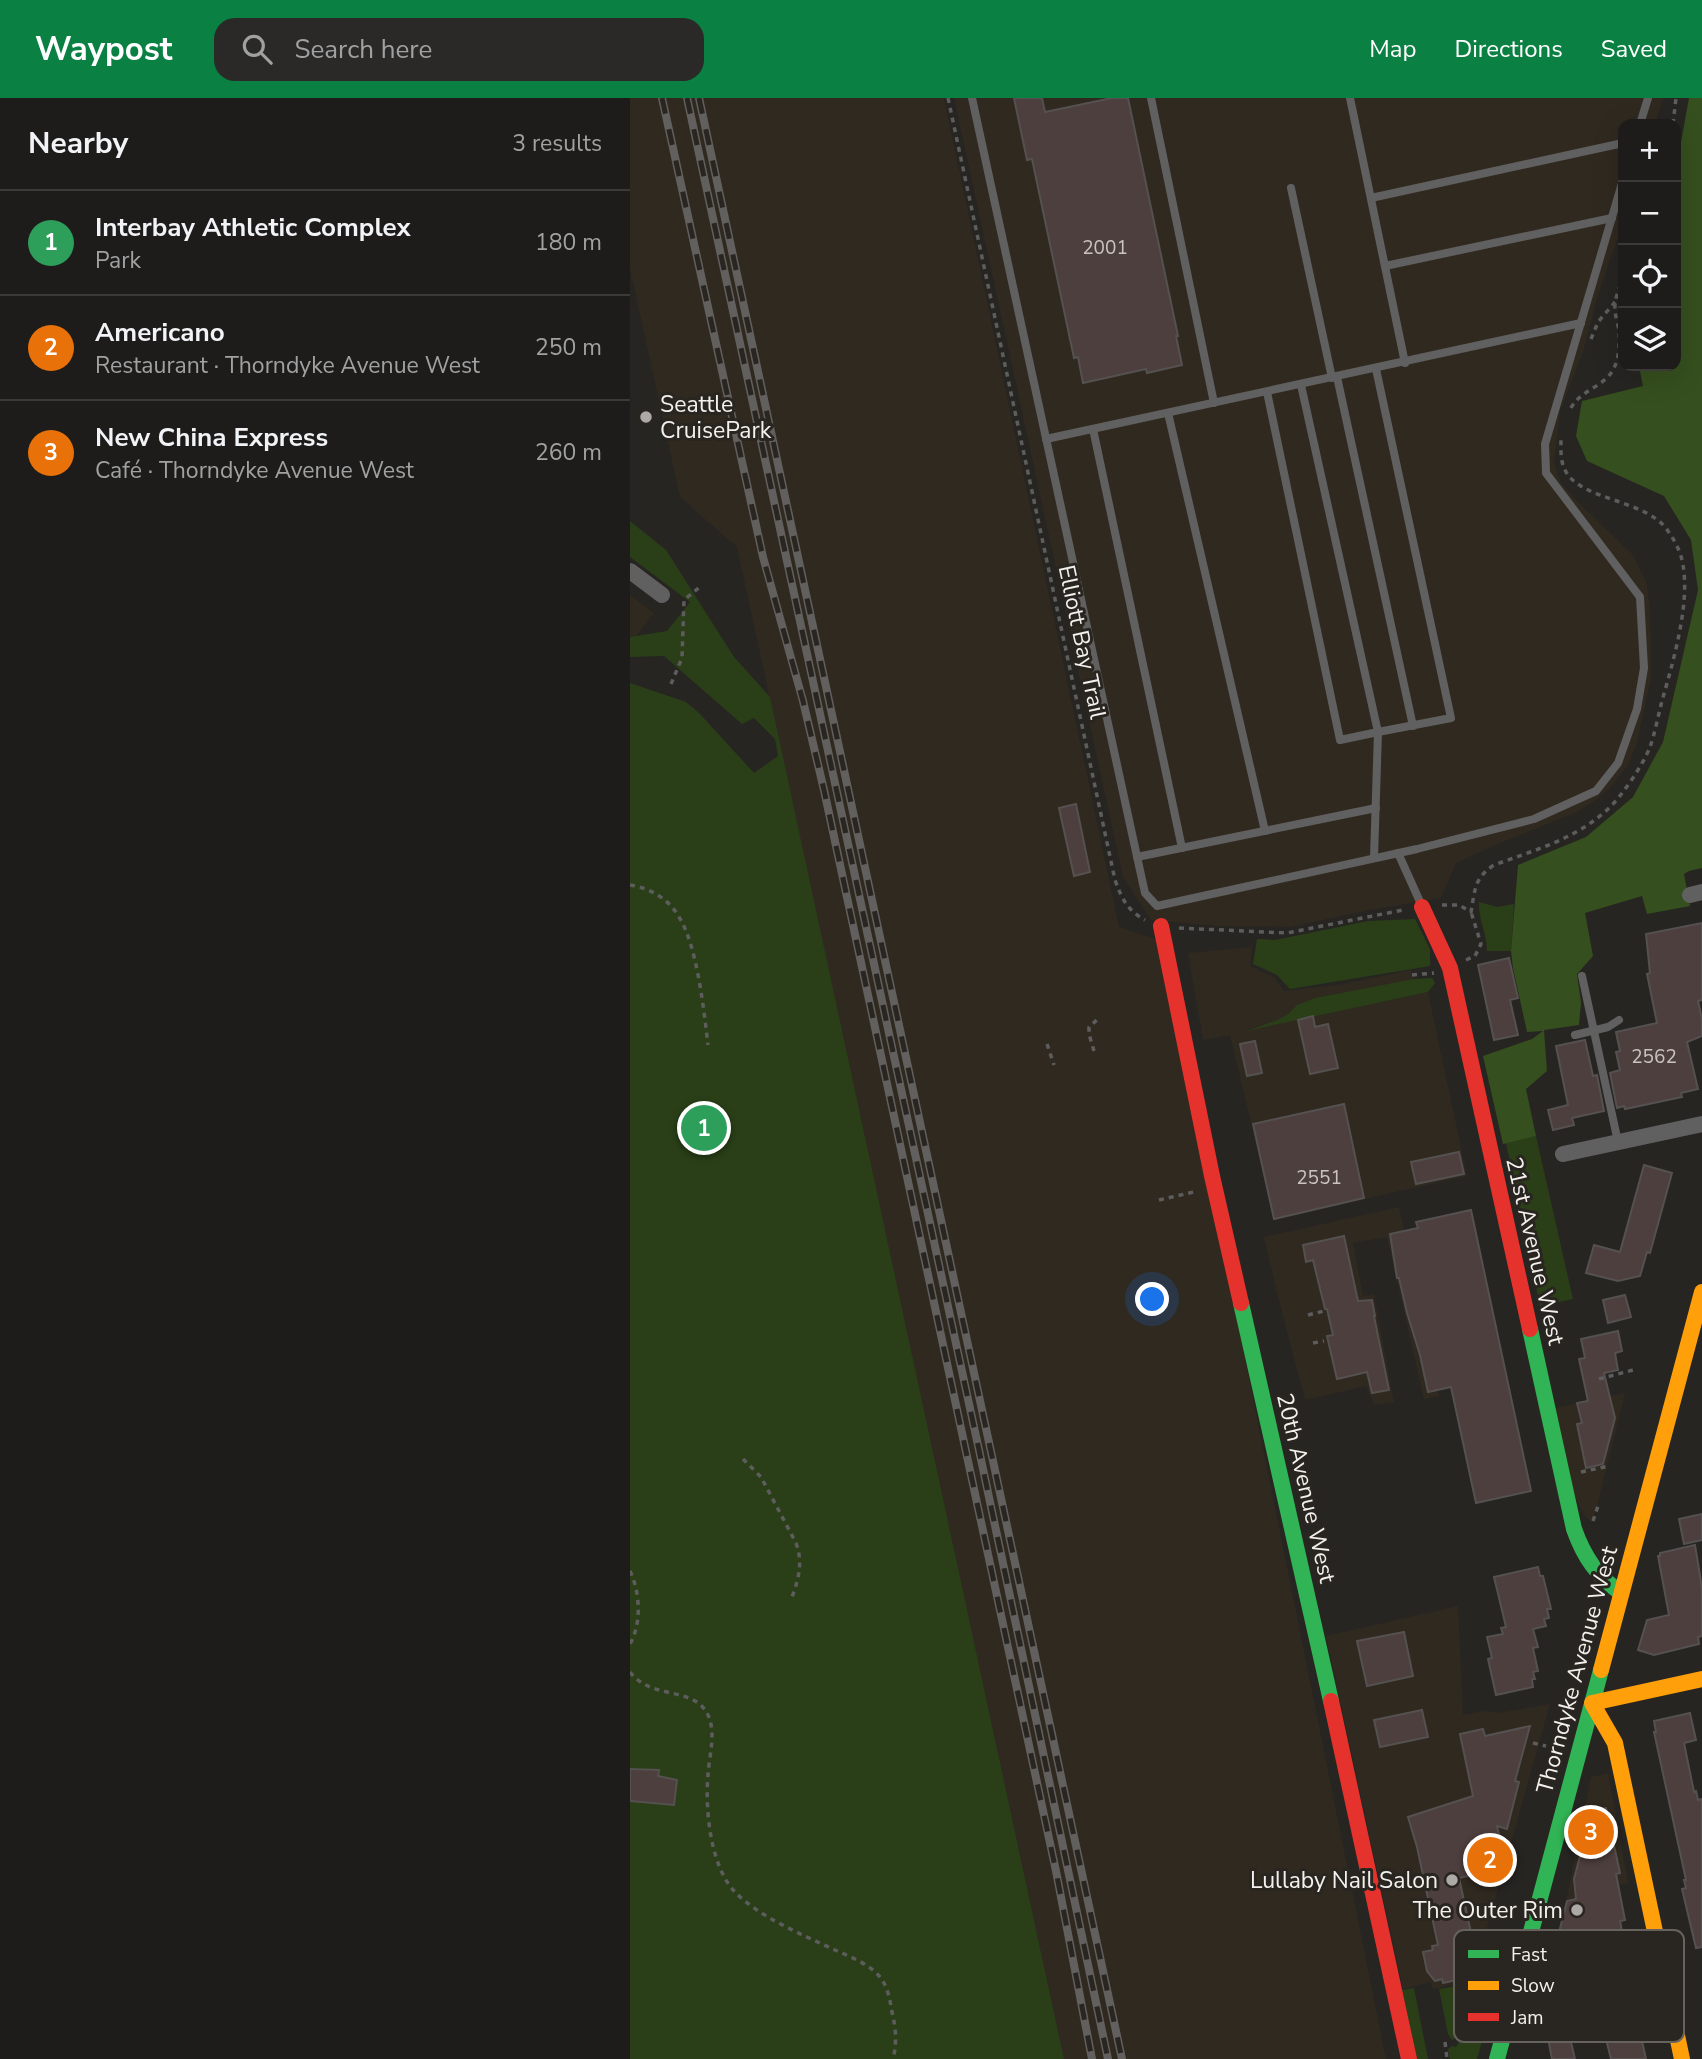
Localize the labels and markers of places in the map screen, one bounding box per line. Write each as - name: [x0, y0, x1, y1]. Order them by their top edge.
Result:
- place label: Seattle CruisePark: [660, 389, 772, 446]
- marker: Seattle CruisePark: [638, 409, 654, 425]
- pin: 1: [681, 1102, 727, 1154]
- pin: 3: [1568, 1806, 1614, 1858]
- pin: 2: [1467, 1834, 1513, 1886]
- place label: Lullaby Nail Salon: [1250, 1865, 1438, 1896]
- marker: Lullaby Nail Salon: [1444, 1872, 1460, 1888]
- place label: The Outer Rim: [1413, 1895, 1563, 1926]
- marker: The Outer Rim: [1569, 1902, 1585, 1918]

